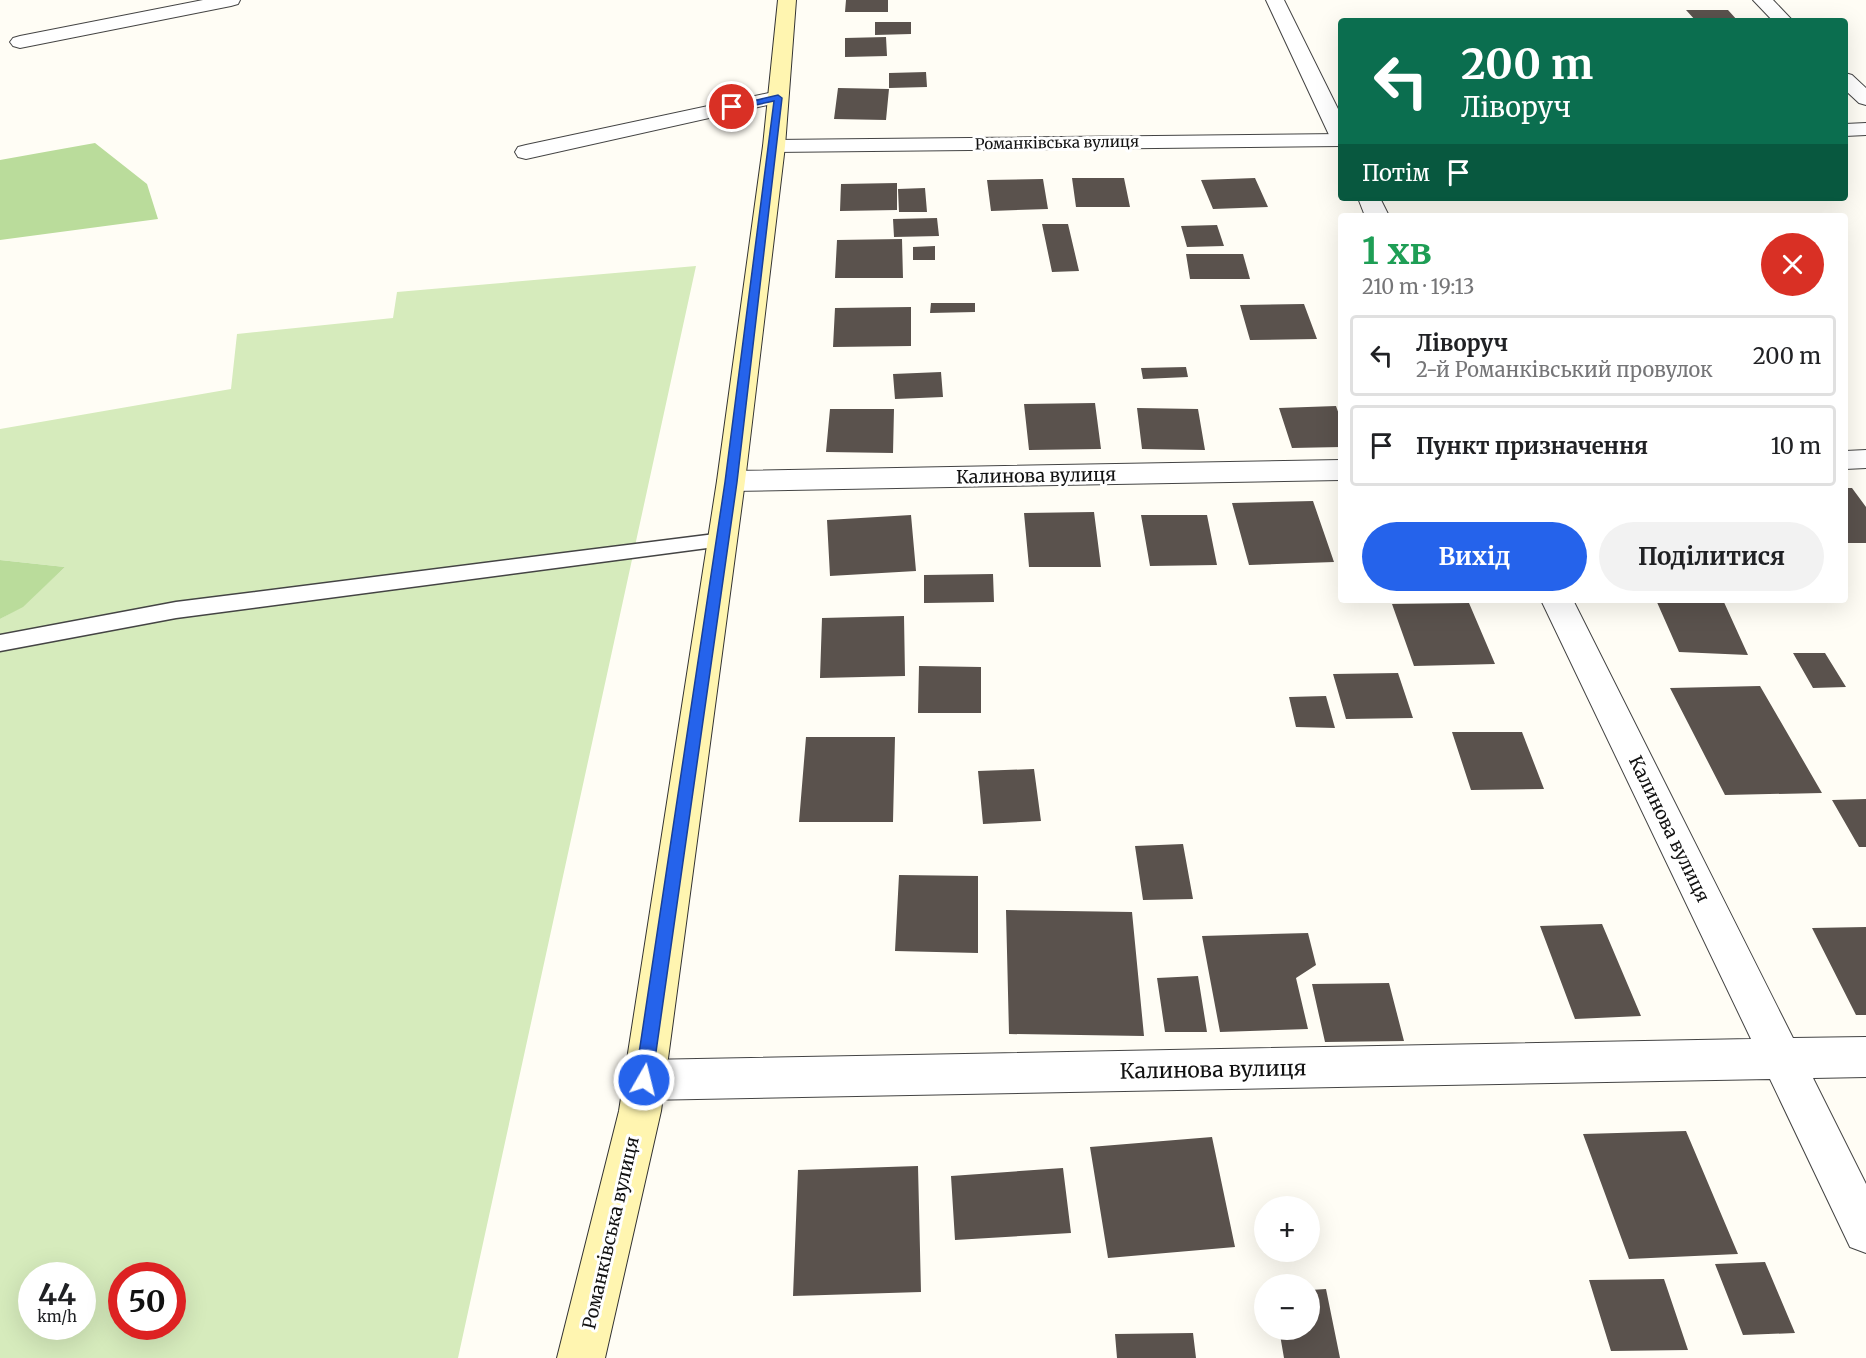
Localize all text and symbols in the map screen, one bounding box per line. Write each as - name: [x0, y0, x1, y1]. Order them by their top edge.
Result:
- text: 200 m: [1461, 38, 1593, 90]
- icon: left: [1362, 42, 1440, 120]
- pin: [706, 81, 757, 132]
- icon: arrive: [715, 90, 748, 123]
- text: Ліворуч: [1461, 90, 1571, 124]
- street label: Романківська вулиця: [975, 132, 1139, 153]
- icon: arrive: [1442, 156, 1475, 189]
- text: Потім: [1362, 159, 1430, 187]
- text: 1 хв: [1362, 229, 1432, 274]
- button: close: [1761, 233, 1824, 296]
- text: 210 m · 19:13: [1362, 274, 1474, 299]
- text: Ліворуч: [1416, 329, 1508, 357]
- icon: left: [1365, 339, 1398, 372]
- text: 200 m: [1753, 342, 1821, 370]
- text: 2-й Романківський провулок: [1416, 357, 1713, 382]
- icon: arrive: [1365, 429, 1398, 462]
- text: Пункт призначення: [1416, 432, 1648, 460]
- text: 10 m: [1771, 432, 1821, 460]
- street label: Калинова вулиця: [956, 463, 1116, 488]
- button: Вихід: [1362, 522, 1587, 591]
- button: Поділитися: [1599, 522, 1824, 591]
- street label: Калинова вулиця: [1624, 752, 1715, 906]
- position arrow: [612, 1048, 676, 1112]
- street label: Калинова вулиця: [1119, 1054, 1307, 1085]
- street label: Романківська вулиця: [577, 1134, 644, 1331]
- map controls: [1254, 1196, 1320, 1340]
- button: +: [1254, 1196, 1320, 1262]
- speed limit sign: 50: [108, 1262, 186, 1340]
- button: −: [1254, 1274, 1320, 1340]
- text: 44: [38, 1275, 76, 1313]
- text: km/h: [37, 1307, 77, 1326]

